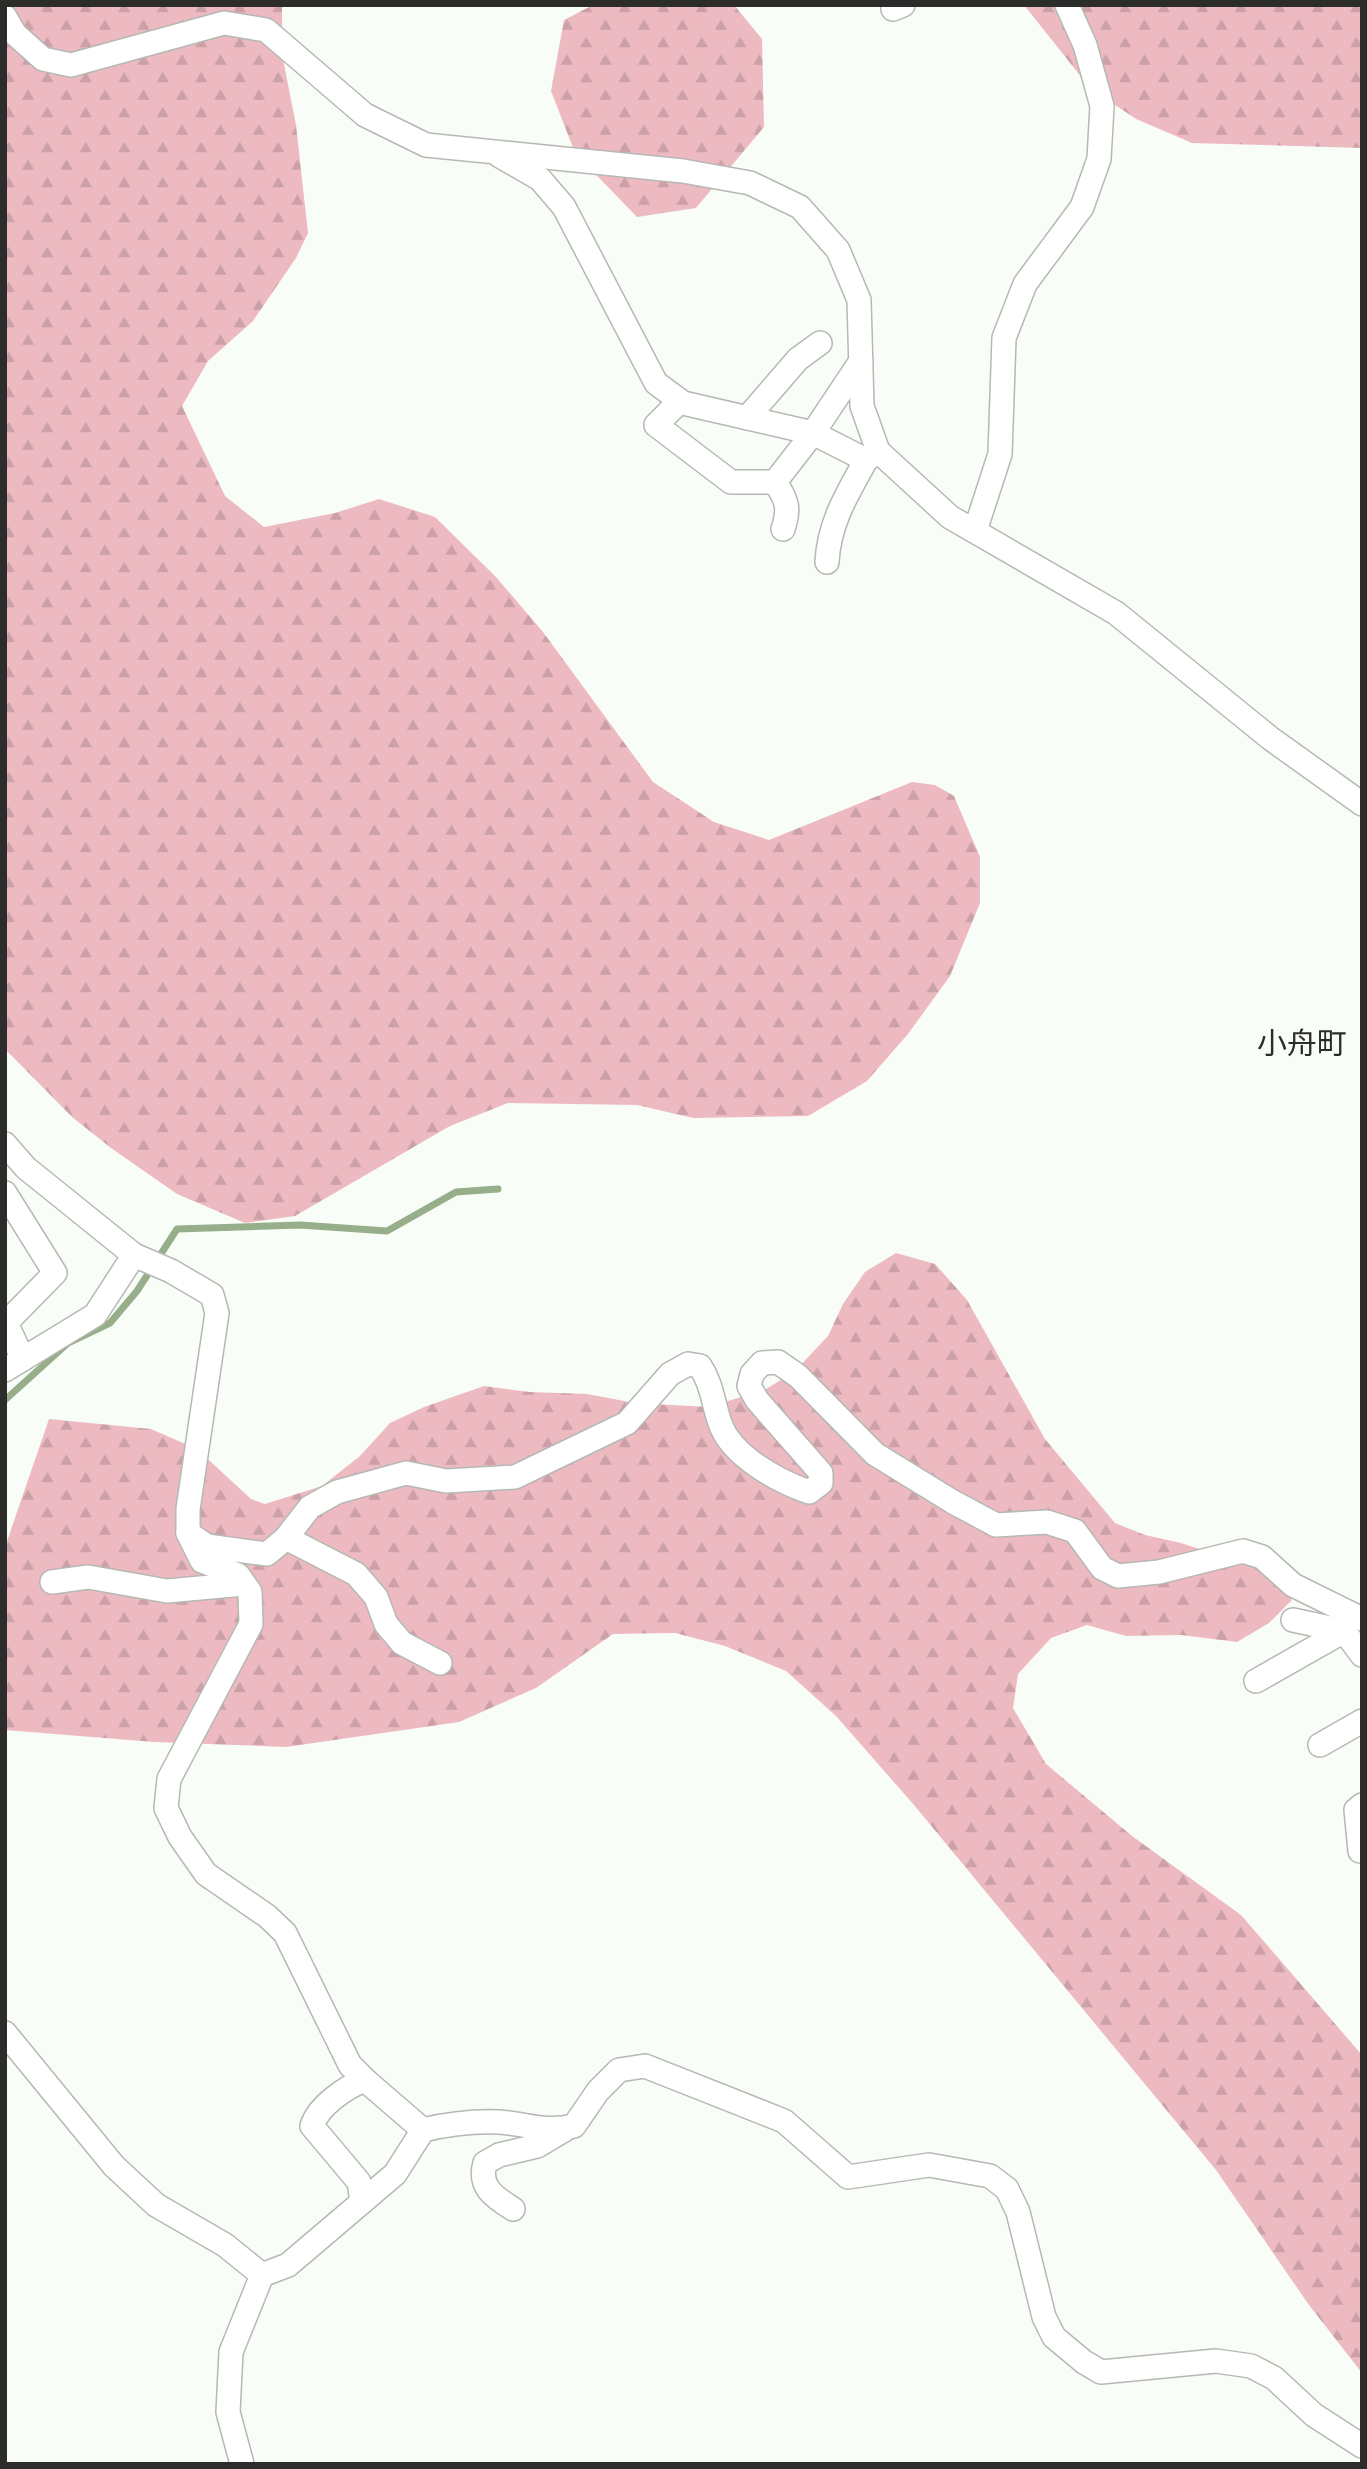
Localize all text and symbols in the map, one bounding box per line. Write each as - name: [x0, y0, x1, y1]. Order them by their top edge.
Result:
- district label: 小舟町: [1257, 1024, 1347, 1060]

